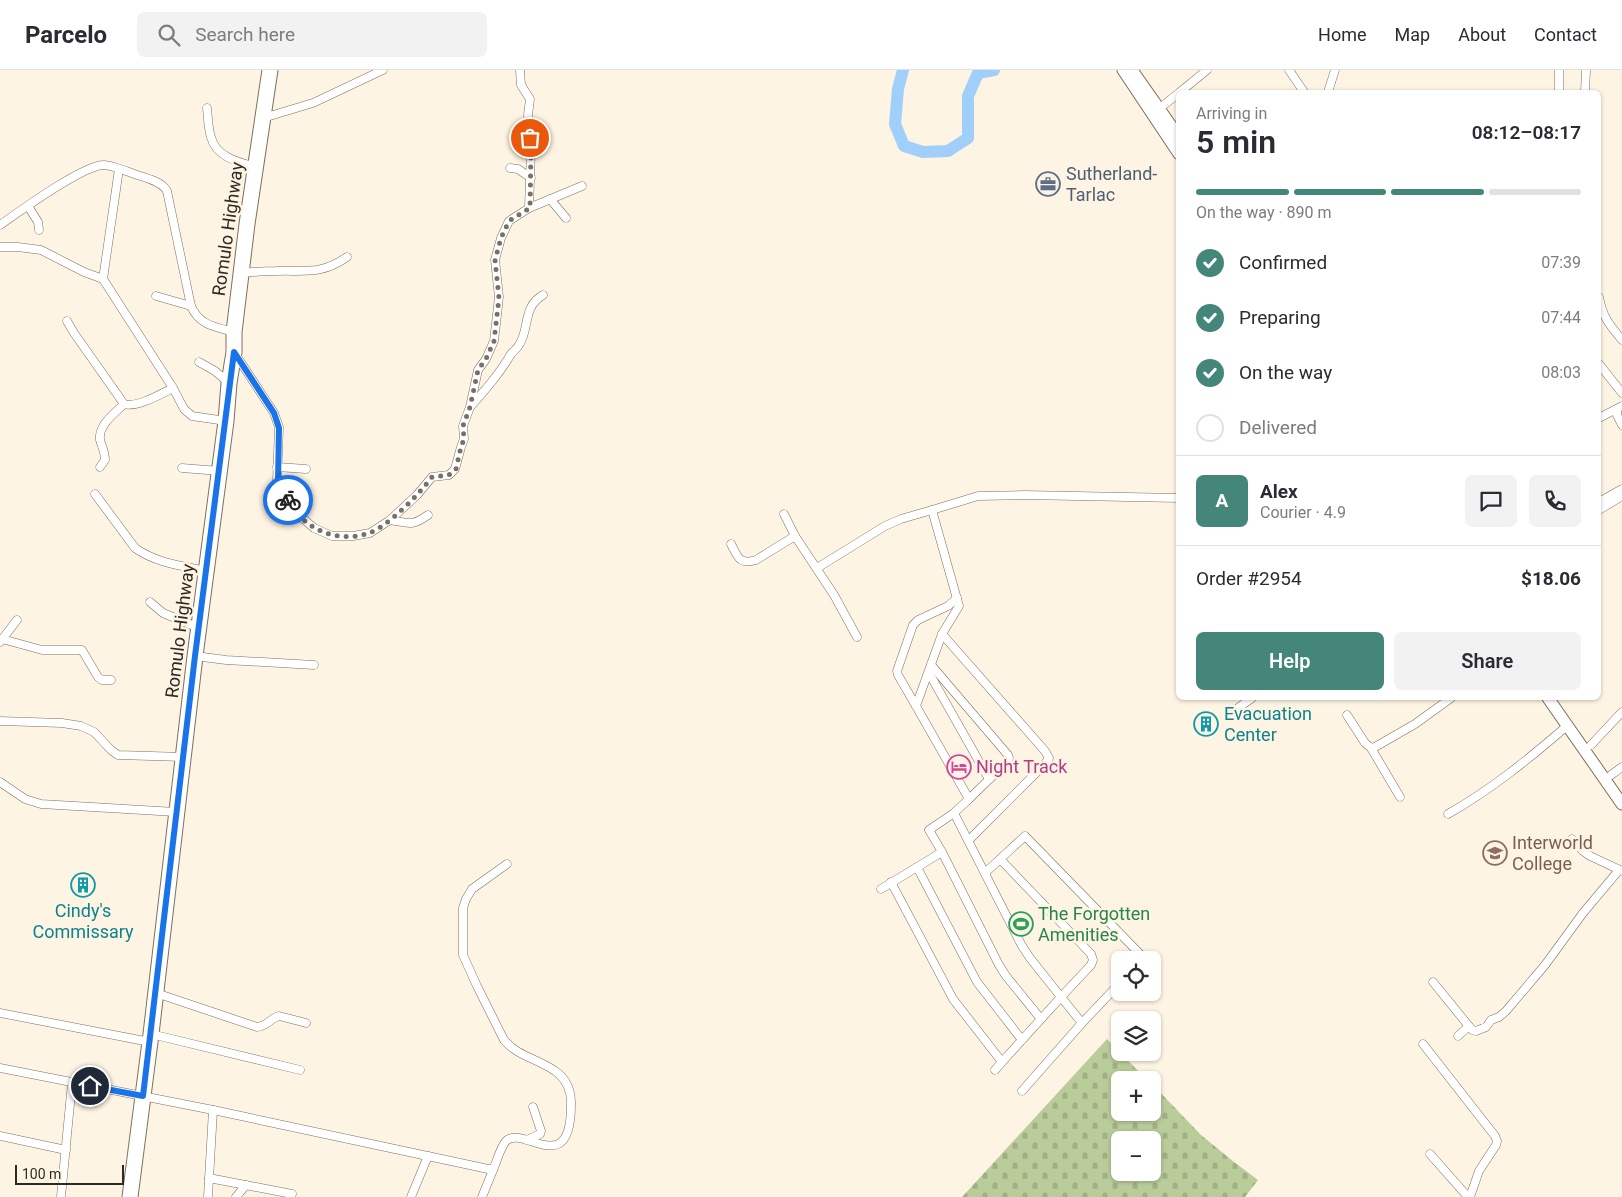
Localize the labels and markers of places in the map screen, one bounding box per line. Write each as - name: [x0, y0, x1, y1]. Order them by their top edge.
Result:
- pin: [509, 117, 551, 159]
- place label: Sutherland- Tarlac: [1066, 163, 1157, 205]
- office icon: Sutherland- Tarlac: [1035, 171, 1061, 197]
- place label: Evacuation Center: [1224, 703, 1312, 745]
- building icon: Evacuation Center: [1193, 711, 1219, 737]
- hotel icon: Night Track: [946, 754, 972, 780]
- place label: Night Track: [976, 756, 1068, 777]
- place label: Interworld College: [1512, 832, 1593, 874]
- school or university icon: Interworld College: [1482, 840, 1508, 866]
- building icon: Cindy's Commissary: [70, 872, 96, 898]
- place label: Cindy's Commissary: [32, 900, 134, 942]
- place label: The Forgotten Amenities: [1038, 903, 1150, 945]
- sports icon: The Forgotten Amenities: [1008, 911, 1034, 937]
- pin: [69, 1065, 111, 1107]

